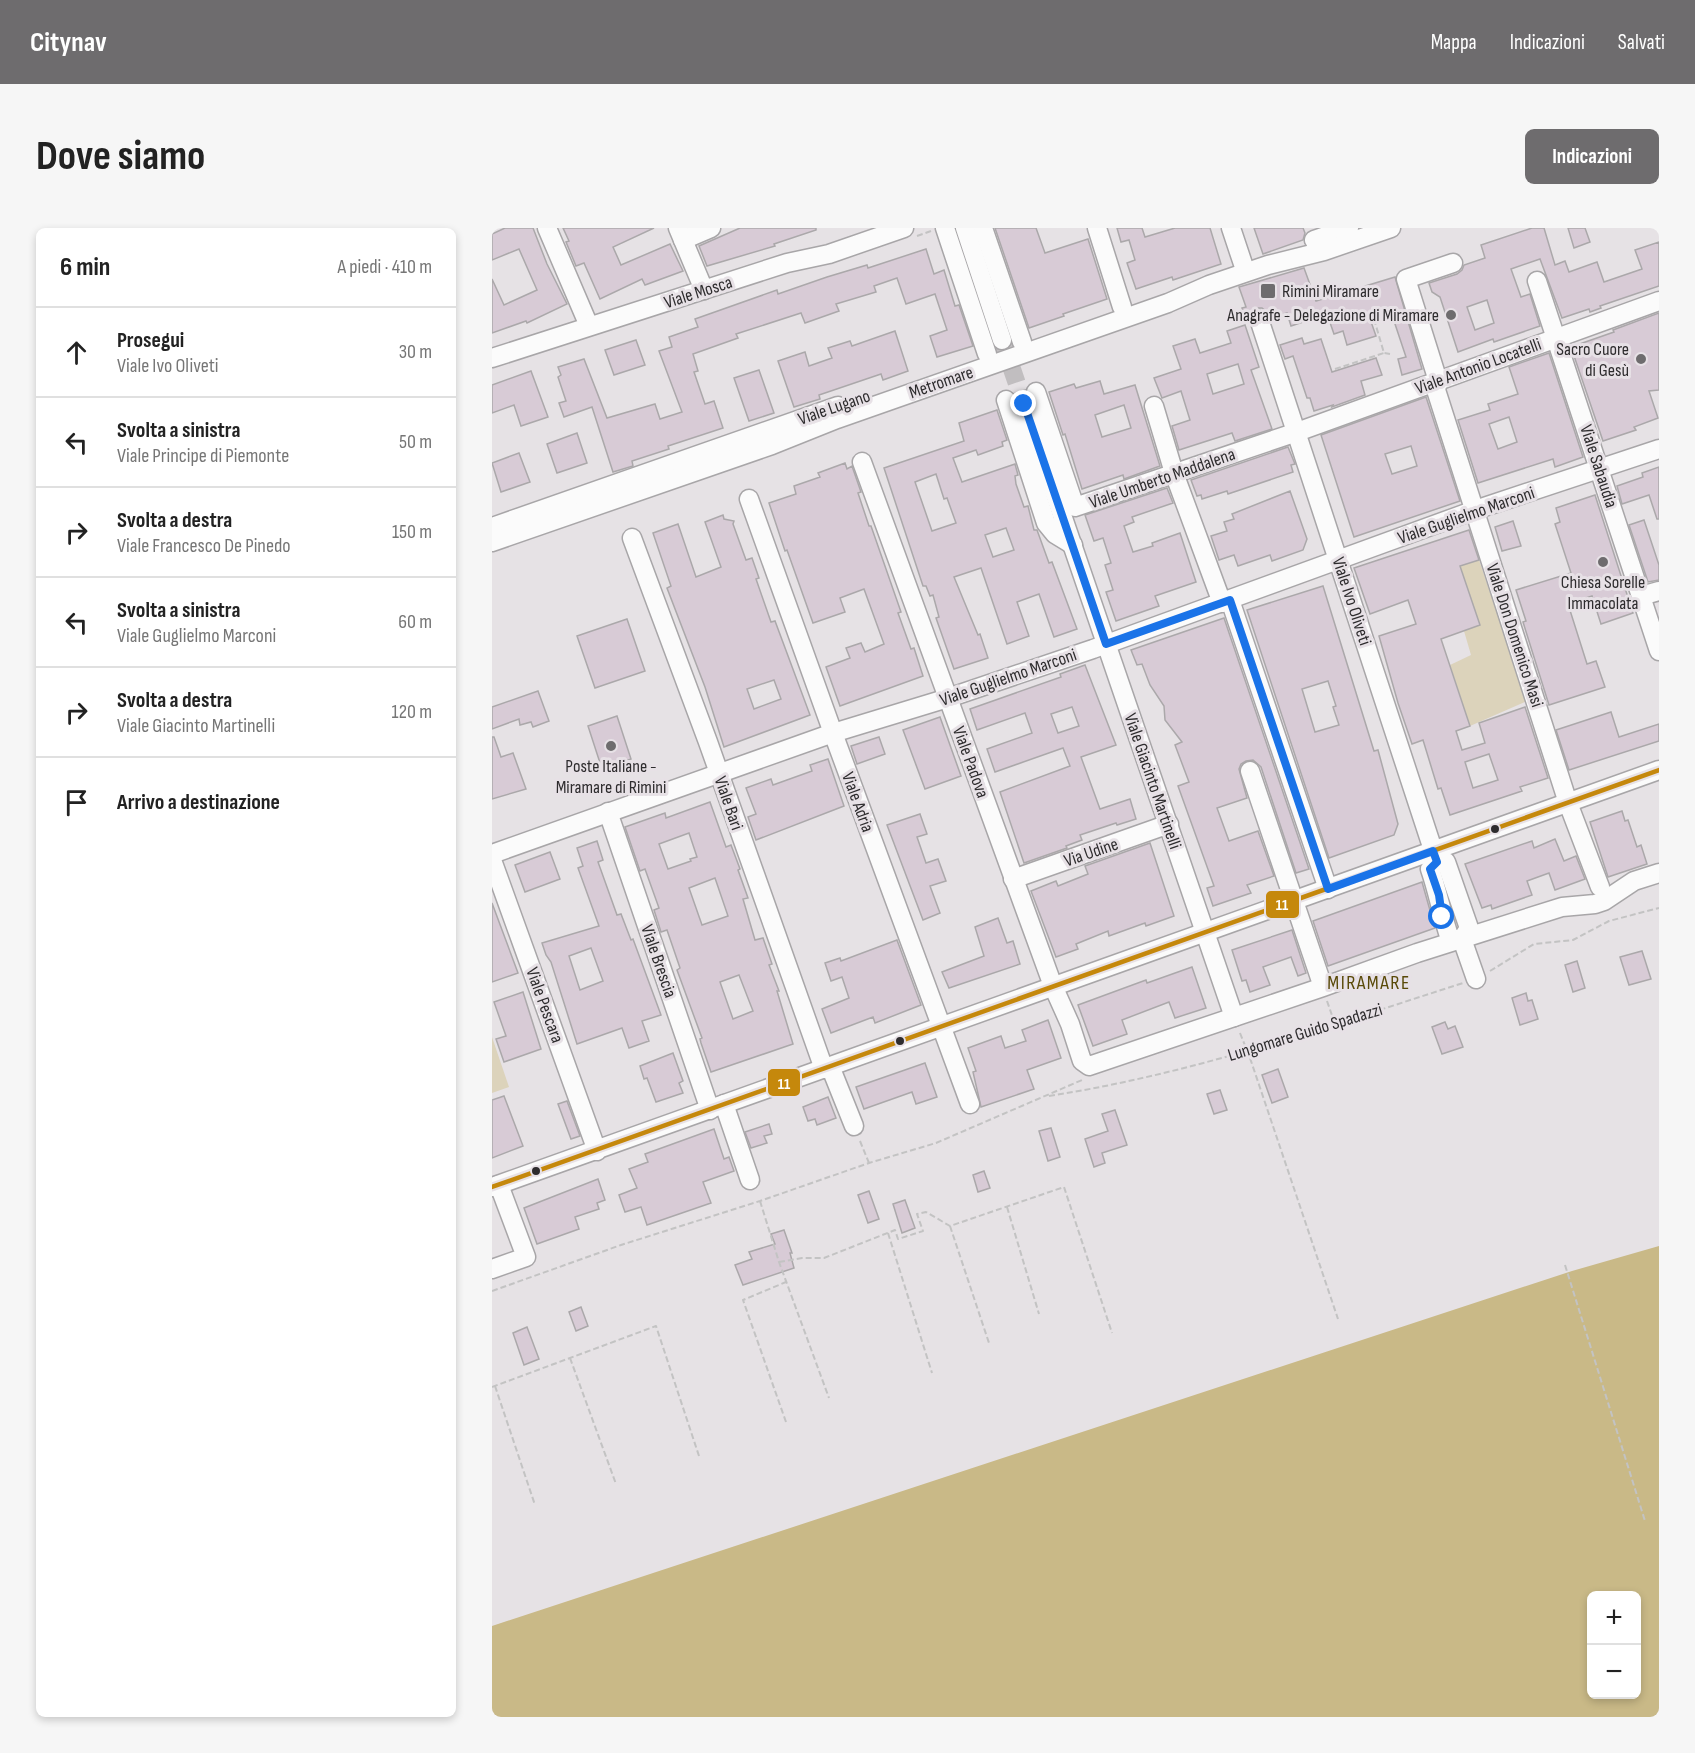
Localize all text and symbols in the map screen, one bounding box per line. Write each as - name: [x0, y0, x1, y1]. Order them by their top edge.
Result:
- text: Citynav: [30, 26, 107, 59]
- text: Mappa: [1431, 30, 1477, 55]
- text: Indicazioni: [1510, 30, 1585, 55]
- text: Salvati: [1618, 30, 1665, 55]
- button: Indicazioni: [1525, 129, 1659, 184]
- text: Dove siamo: [36, 131, 205, 182]
- text: 6 min: [60, 252, 110, 283]
- text: A piedi · 410 m: [337, 255, 432, 279]
- street label: Viale Mosca: [661, 272, 735, 313]
- place label: Rimini Miramare: [1282, 281, 1379, 302]
- marker: Rimini Miramare: [1259, 282, 1277, 300]
- place label: Anagrafe - Delegazione di Miramare: [1226, 305, 1439, 326]
- marker: Anagrafe - Delegazione di Miramare: [1444, 308, 1458, 322]
- text: Prosegui: [117, 327, 184, 354]
- street label: Viale Antonio Locatelli: [1412, 334, 1544, 399]
- icon: ahead: [60, 336, 93, 369]
- place label: Sacro Cuore di Gesù: [1556, 339, 1629, 381]
- text: 30 m: [399, 340, 432, 364]
- marker: Sacro Cuore di Gesù: [1634, 352, 1648, 366]
- text: Viale Ivo Oliveti: [117, 354, 219, 378]
- street label: Metromare: [906, 362, 976, 403]
- street label: Viale Lugano: [795, 385, 873, 430]
- route end: [1010, 390, 1036, 416]
- text: Svolta a sinistra: [117, 417, 240, 444]
- street label: Viale Sabaudia: [1575, 422, 1622, 510]
- icon: left: [60, 426, 93, 459]
- text: 50 m: [399, 430, 432, 454]
- text: Viale Principe di Piemonte: [117, 444, 289, 468]
- street label: Viale Umberto Maddalena: [1086, 444, 1238, 513]
- street label: Viale Guglielmo Marconi: [1395, 482, 1537, 549]
- text: Svolta a destra: [117, 507, 232, 534]
- icon: right: [60, 516, 93, 549]
- text: 150 m: [392, 520, 432, 544]
- text: Viale Francesco De Pinedo: [117, 534, 291, 558]
- street label: Viale Ivo Oliveti: [1327, 554, 1376, 648]
- marker: Chiesa Sorelle Immacolata: [1596, 555, 1610, 569]
- street label: Viale Don Domenico Masi: [1481, 561, 1548, 710]
- place label: Chiesa Sorelle Immacolata: [1561, 572, 1645, 614]
- text: Svolta a sinistra: [117, 597, 240, 624]
- icon: left: [60, 606, 93, 639]
- text: 60 m: [398, 610, 432, 634]
- text: Viale Guglielmo Marconi: [117, 624, 276, 648]
- street label: Viale Guglielmo Marconi: [937, 644, 1079, 711]
- text: Svolta a destra: [117, 687, 232, 714]
- icon: right: [60, 696, 93, 729]
- text: 120 m: [392, 700, 432, 724]
- street label: Viale Giacinto Martinelli: [1119, 710, 1186, 852]
- text: Viale Giacinto Martinelli: [117, 714, 275, 738]
- street label: Viale Padova: [948, 724, 993, 801]
- marker: Poste Italiane - Miramare di Rimini: [604, 739, 618, 753]
- place label: Poste Italiane - Miramare di Rimini: [556, 756, 666, 798]
- street label: Viale Adria: [837, 769, 878, 835]
- street label: Viale Bari: [710, 774, 747, 833]
- icon: arrive: [60, 786, 93, 819]
- text: Arrivo a destinazione: [117, 789, 280, 816]
- unlabelled marker: [1489, 823, 1501, 835]
- street label: Via Udine: [1061, 833, 1121, 872]
- line badge: 11: [1265, 890, 1300, 919]
- text: 11: [1276, 896, 1289, 915]
- route start: [1428, 903, 1454, 929]
- street label: Viale Brescia: [636, 922, 681, 1001]
- street label: Viale Pescara: [521, 965, 568, 1046]
- district label: MIRAMARE: [1327, 971, 1411, 995]
- street label: Lungomare Guido Spadazzi: [1225, 999, 1385, 1066]
- unlabelled marker: [894, 1035, 906, 1047]
- line badge: 11: [767, 1068, 801, 1097]
- text: 11: [778, 1075, 791, 1094]
- unlabelled marker: [530, 1165, 542, 1177]
- map controls: [1587, 1591, 1641, 1699]
- button: +: [1587, 1591, 1641, 1645]
- button: −: [1587, 1645, 1641, 1699]

